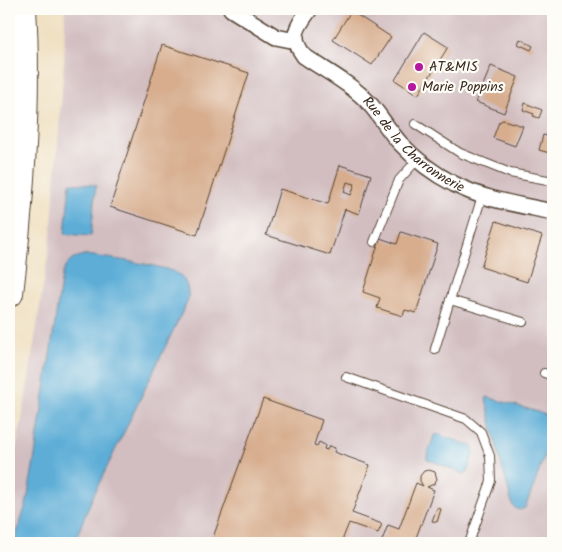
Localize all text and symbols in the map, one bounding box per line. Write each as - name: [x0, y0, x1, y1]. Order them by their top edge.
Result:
- place label: AT&MIS: [429, 56, 478, 78]
- marker: AT&MIS: [413, 61, 425, 73]
- place label: Marie Poppins: [422, 76, 504, 98]
- marker: Marie Poppins: [406, 81, 418, 93]
- street label: Rue de la Charronnerie: [357, 91, 469, 199]

